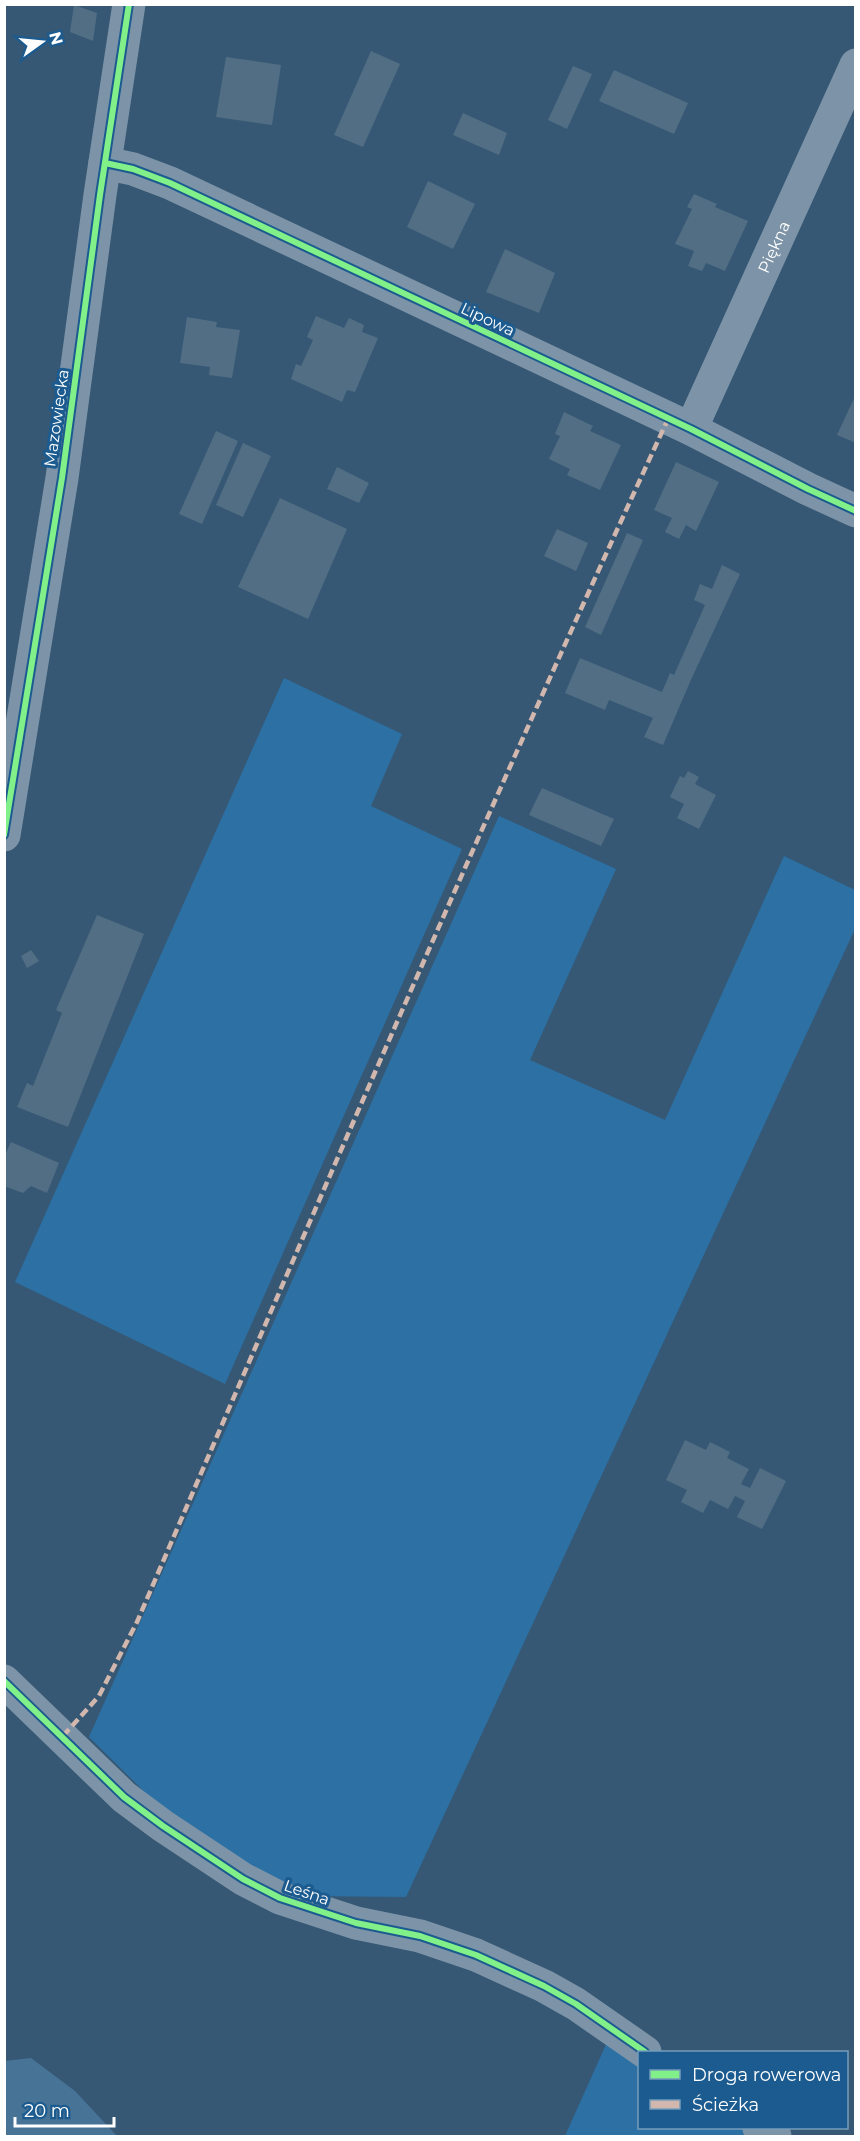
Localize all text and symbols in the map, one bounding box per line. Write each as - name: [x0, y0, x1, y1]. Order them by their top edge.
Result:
- north arrow: [12, 12, 72, 72]
- text: N: [45, 30, 67, 47]
- street label: Piękna: [754, 218, 794, 276]
- street label: Lipowa: [458, 299, 518, 340]
- street label: Mazowiecka: [40, 368, 73, 468]
- street label: Leśna: [282, 1876, 332, 1909]
- legend: [638, 2051, 848, 2129]
- text: Droga rowerowa: [692, 2064, 841, 2086]
- scale bar: [15, 2090, 114, 2128]
- text: Ścieżka: [692, 2094, 759, 2116]
- text: 20 m: [24, 2100, 70, 2122]

